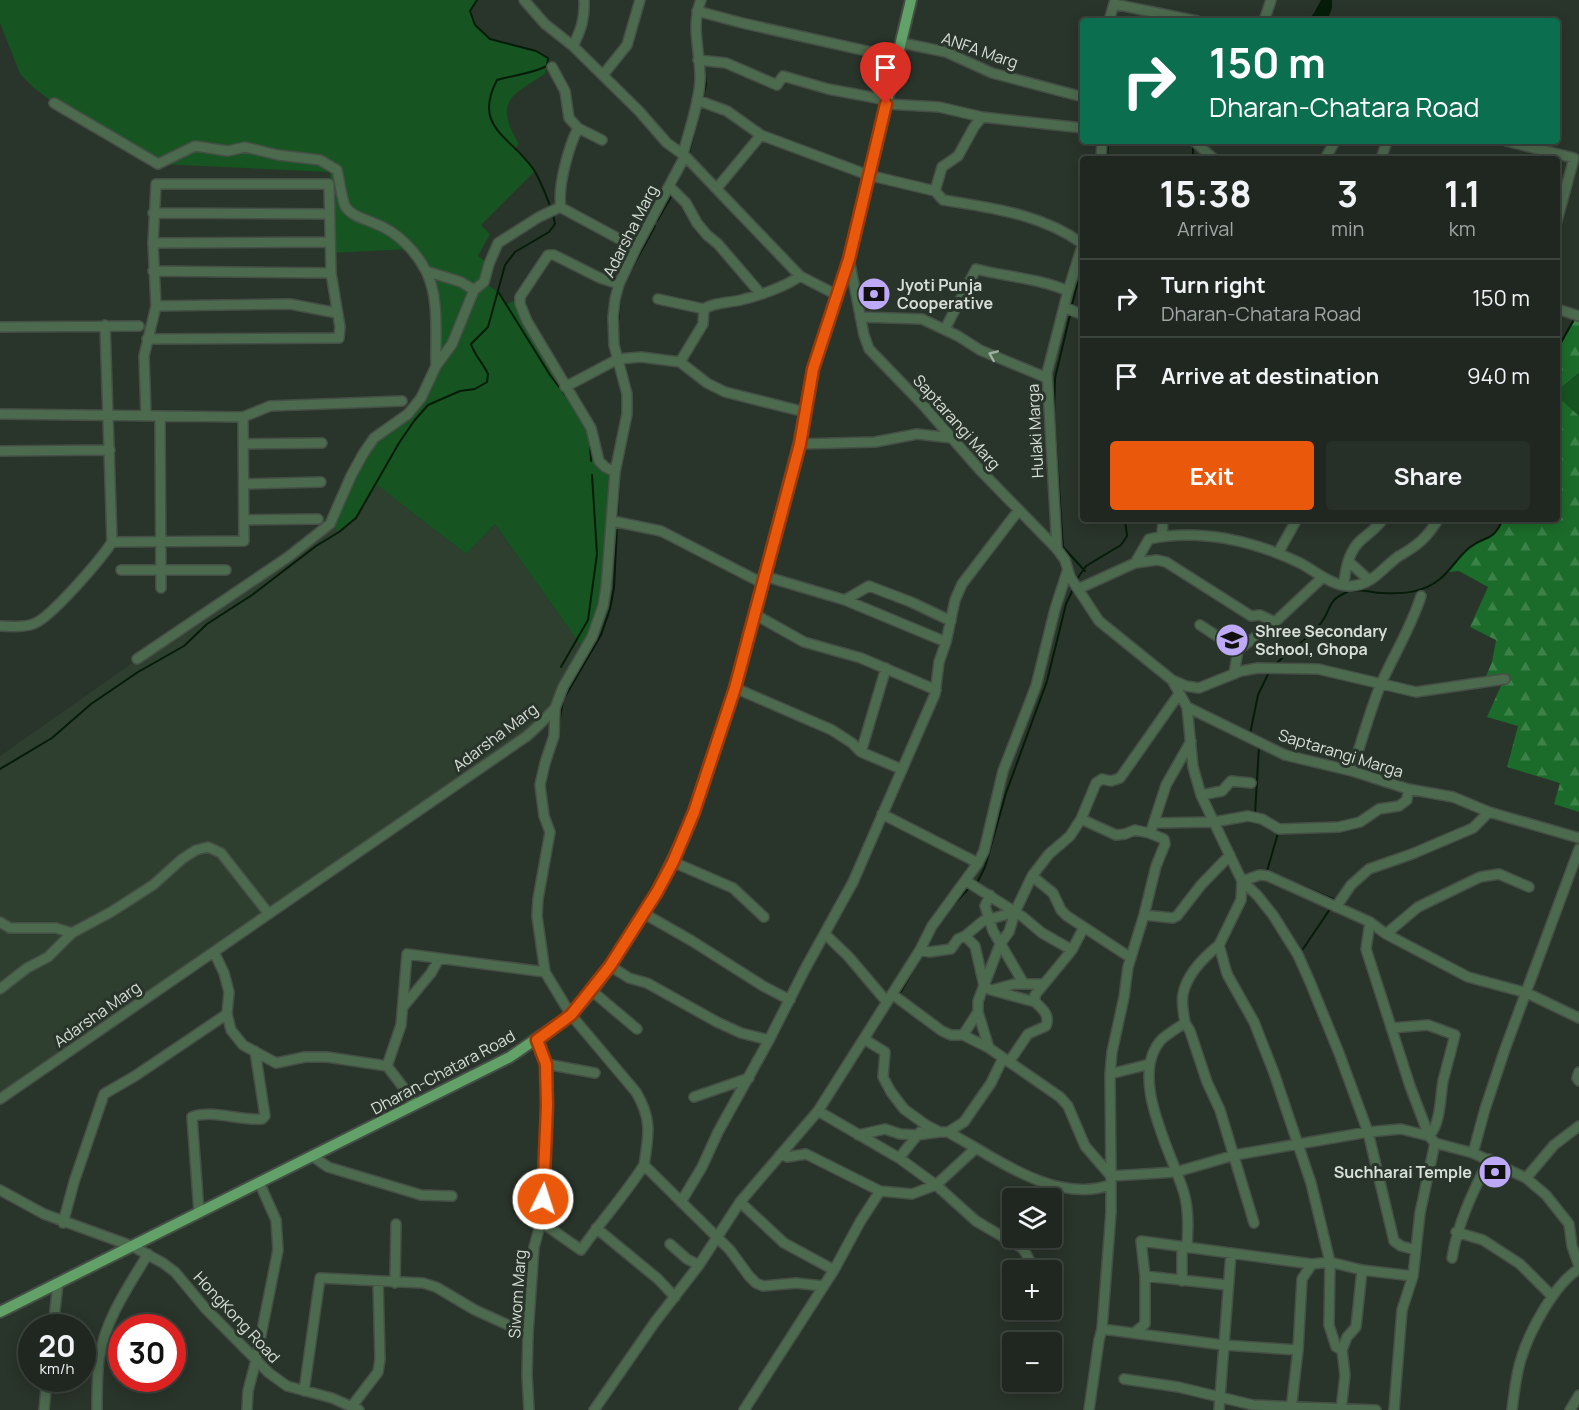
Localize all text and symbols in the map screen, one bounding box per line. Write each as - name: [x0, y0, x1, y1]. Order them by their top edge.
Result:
- street label: ANFA Marg: [939, 27, 1021, 73]
- text: 150 m: [1209, 33, 1326, 91]
- pin: [860, 42, 911, 104]
- icon: right: [1110, 42, 1188, 120]
- icon: arrive: [869, 51, 902, 84]
- text: Dharan-Chatara Road: [1209, 88, 1480, 125]
- text: 15:38: [1159, 169, 1252, 218]
- text: 3: [1337, 169, 1358, 218]
- text: 1.1: [1444, 169, 1481, 218]
- street label: Adarsha Marg: [597, 181, 663, 281]
- text: Arrival: [1177, 215, 1234, 242]
- text: min: [1331, 215, 1364, 242]
- text: km: [1449, 215, 1476, 242]
- text: Turn right: [1161, 270, 1266, 300]
- place label: Jyoti Punja Cooperative: [897, 274, 993, 314]
- bank icon: Jyoti Punja Cooperative: [856, 276, 892, 312]
- icon: right: [1110, 282, 1143, 315]
- text: 150 m: [1472, 283, 1530, 313]
- text: Dharan-Chatara Road: [1161, 300, 1361, 327]
- one-way arrow: [988, 350, 999, 362]
- icon: arrive: [1110, 360, 1143, 393]
- text: Arrive at destination: [1161, 361, 1379, 391]
- text: 940 m: [1467, 361, 1530, 391]
- street label: Saptarangi Marg: [908, 370, 1006, 474]
- street label: Hulaki Marga: [1022, 383, 1048, 479]
- button: Exit: [1110, 441, 1314, 510]
- button: Share: [1326, 441, 1530, 510]
- place label: Shree Secondary School, Ghopa: [1255, 620, 1387, 660]
- school or university icon: Shree Secondary School, Ghopa: [1214, 622, 1250, 658]
- street label: Adarsha Marg: [448, 698, 542, 776]
- street label: Saptarangi Marga: [1276, 723, 1406, 783]
- street label: Adarsha Marg: [49, 976, 145, 1052]
- street label: Dharan-Chatara Road: [367, 1025, 519, 1119]
- bank icon: Suchharai Temple: [1477, 1154, 1513, 1190]
- place label: Suchharai Temple: [1334, 1161, 1472, 1183]
- position arrow: [511, 1167, 575, 1231]
- map controls: [1002, 1188, 1062, 1392]
- button: layers: [1002, 1188, 1062, 1248]
- street label: Siwom Marg: [503, 1249, 531, 1339]
- button: +: [1002, 1260, 1062, 1320]
- street label: HongKong Road: [189, 1266, 285, 1368]
- speed limit sign: 30: [108, 1314, 186, 1392]
- text: 20: [38, 1325, 76, 1366]
- button: −: [1002, 1332, 1062, 1392]
- text: km/h: [40, 1358, 74, 1379]

